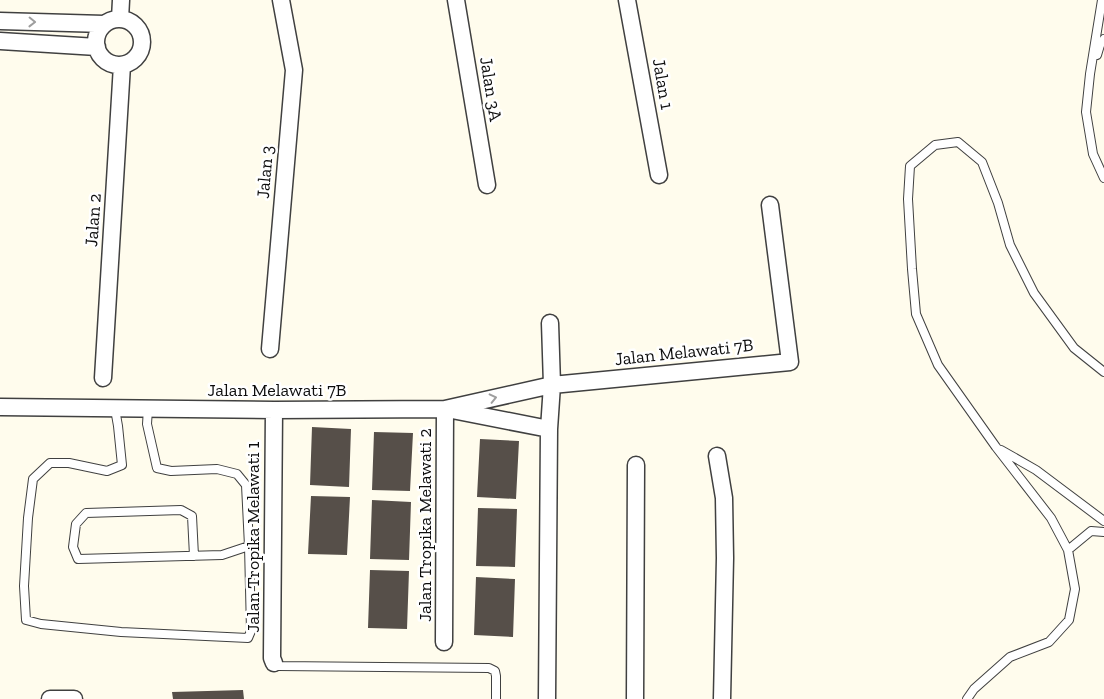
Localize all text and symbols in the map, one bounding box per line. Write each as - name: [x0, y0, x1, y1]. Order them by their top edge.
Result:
- one-way arrow: [28, 17, 36, 27]
- street label: Jalan 3A: [475, 55, 507, 123]
- street label: Jalan 1: [648, 57, 678, 111]
- street label: Jalan 3: [252, 144, 278, 199]
- street label: Jalan 2: [80, 193, 106, 247]
- street label: Jalan Melawati 7B: [614, 334, 754, 370]
- street label: Jalan Melawati 7B: [208, 379, 347, 401]
- one-way arrow: [488, 393, 497, 404]
- street label: Jalan Tropika Melawati 2: [414, 428, 436, 622]
- street label: Jalan Tropika Melawati 1: [242, 441, 264, 633]

